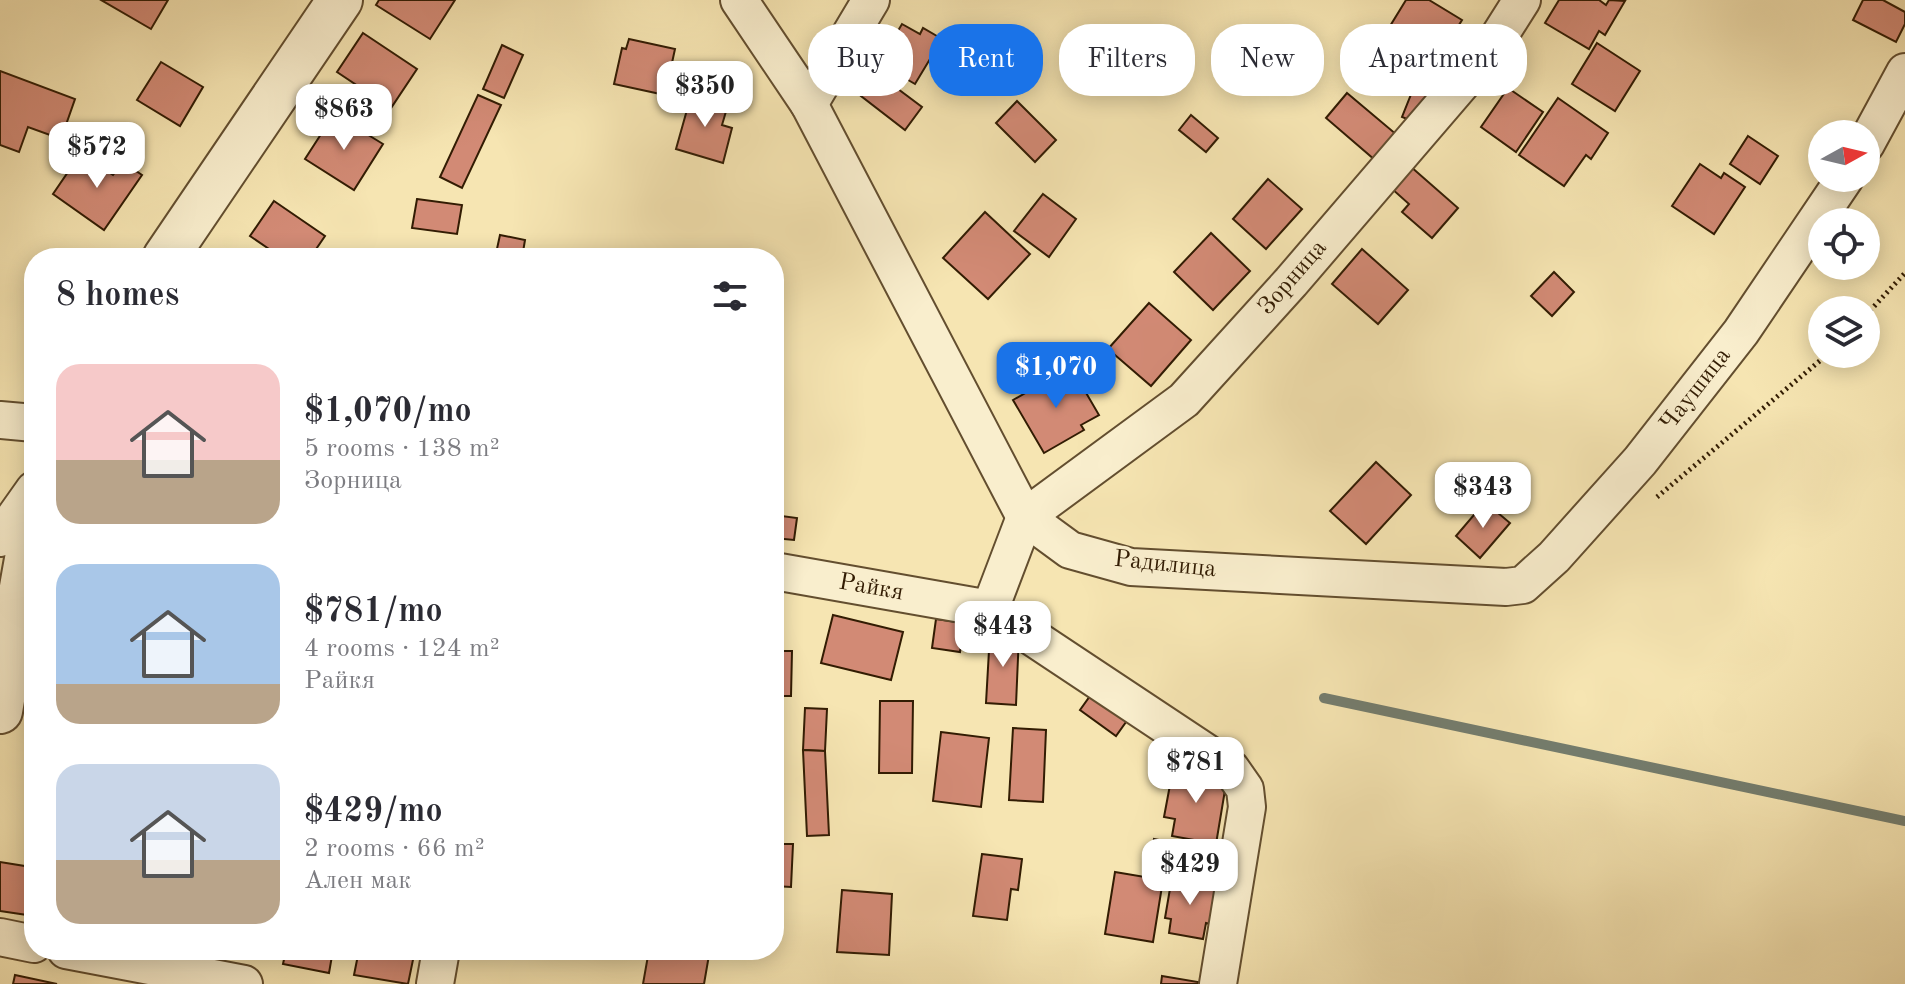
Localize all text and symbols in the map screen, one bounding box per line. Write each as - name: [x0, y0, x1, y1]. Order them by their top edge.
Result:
- chip: Buy: [808, 24, 913, 96]
- chip: Rent: [929, 24, 1043, 96]
- chip: Filters: [1059, 24, 1195, 96]
- chip: New: [1211, 24, 1324, 96]
- chip: Apartment: [1340, 24, 1527, 96]
- pin: $350: [658, 61, 752, 129]
- text: $350: [675, 74, 735, 100]
- pin: $863: [297, 84, 391, 152]
- text: $863: [314, 97, 374, 123]
- north arrow: [1808, 120, 1880, 192]
- map controls: [1808, 120, 1880, 368]
- pin: $572: [50, 122, 144, 190]
- text: $572: [67, 135, 127, 161]
- button: locate: [1808, 208, 1880, 280]
- street label: Зорница: [1254, 236, 1332, 320]
- icon: filters: [708, 274, 752, 318]
- text: 8 homes: [56, 279, 179, 313]
- button: layers: [1808, 296, 1880, 368]
- pin: $1,070: [991, 342, 1121, 410]
- street label: Чаушица: [1656, 344, 1736, 436]
- text: $1,070: [1015, 355, 1097, 381]
- text: $1,070/mo: [304, 395, 472, 429]
- icon: home: [120, 396, 216, 492]
- text: 5 rooms · 138 m²: [304, 436, 500, 462]
- pin: $343: [1436, 462, 1530, 530]
- text: Зорница: [304, 468, 402, 494]
- text: $343: [1453, 475, 1513, 501]
- street label: Радилица: [1113, 548, 1218, 582]
- street label: Райкя: [837, 570, 905, 606]
- text: $781/mo: [304, 595, 443, 629]
- icon: home: [120, 596, 216, 692]
- pin: $443: [956, 601, 1050, 669]
- text: $443: [973, 614, 1033, 640]
- text: 4 rooms · 124 m²: [304, 636, 500, 662]
- text: Райкя: [304, 668, 375, 694]
- pin: $781: [1149, 737, 1243, 805]
- text: $781: [1166, 750, 1226, 776]
- text: $429/mo: [304, 795, 443, 829]
- icon: home: [120, 796, 216, 892]
- text: 2 rooms · 66 m²: [304, 836, 485, 862]
- pin: $429: [1143, 839, 1237, 907]
- text: $429: [1160, 852, 1220, 878]
- text: Ален мак: [304, 868, 411, 894]

